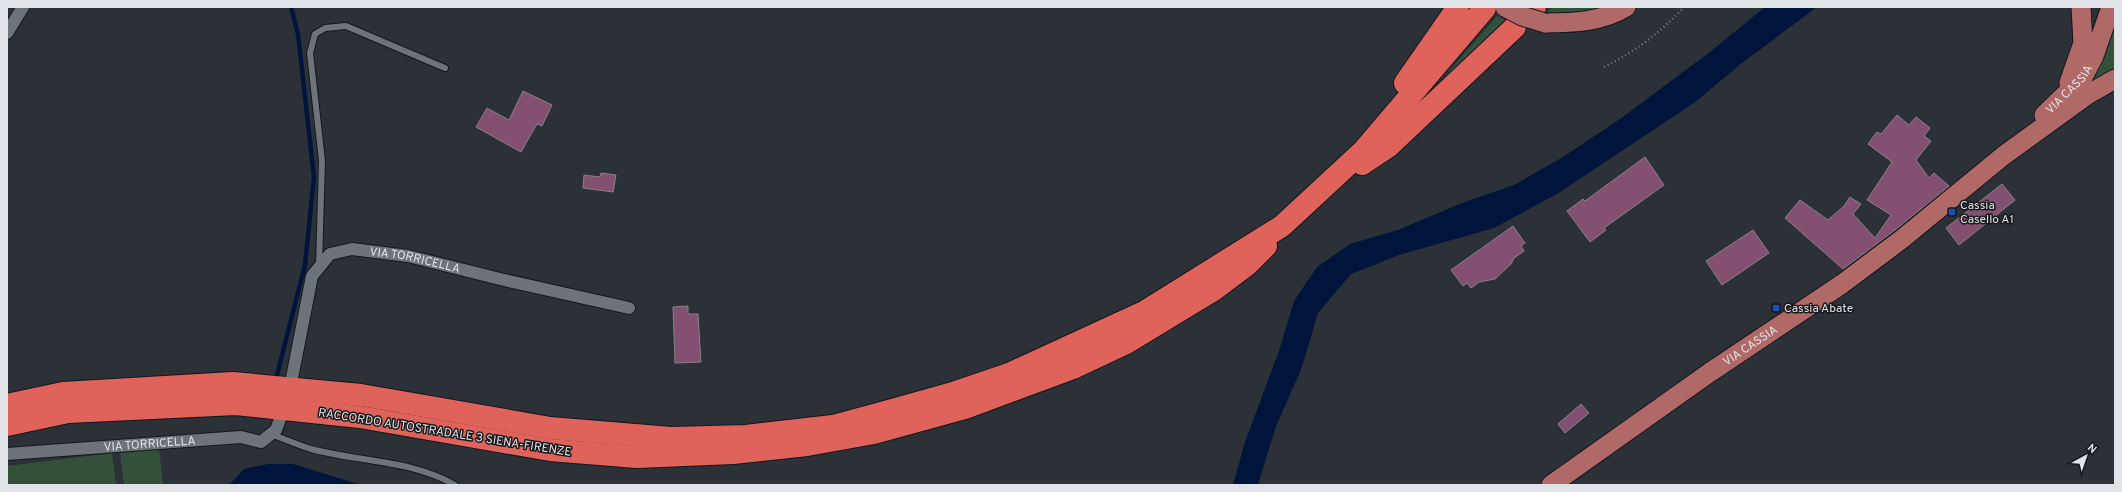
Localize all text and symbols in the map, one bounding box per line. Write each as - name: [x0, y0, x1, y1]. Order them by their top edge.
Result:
- street label: VIA CASSIA: [2042, 62, 2097, 118]
- place label: Cassia Casello A1: [1960, 198, 2014, 228]
- marker: Cassia Casello A1: [1947, 207, 1957, 217]
- street label: VIA TORRICELLA: [369, 244, 462, 278]
- place label: Cassia Abate: [1784, 301, 1853, 317]
- marker: Cassia Abate: [1771, 303, 1781, 313]
- street label: VIA CASSIA: [1720, 322, 1781, 370]
- street label: RACCORDO AUTOSTRADALE 3 SIENA-FIRENZE: [317, 405, 573, 461]
- street label: VIA TORRICELLA: [103, 433, 196, 456]
- north arrow: [2066, 436, 2106, 476]
- text: N: [2084, 441, 2099, 457]

